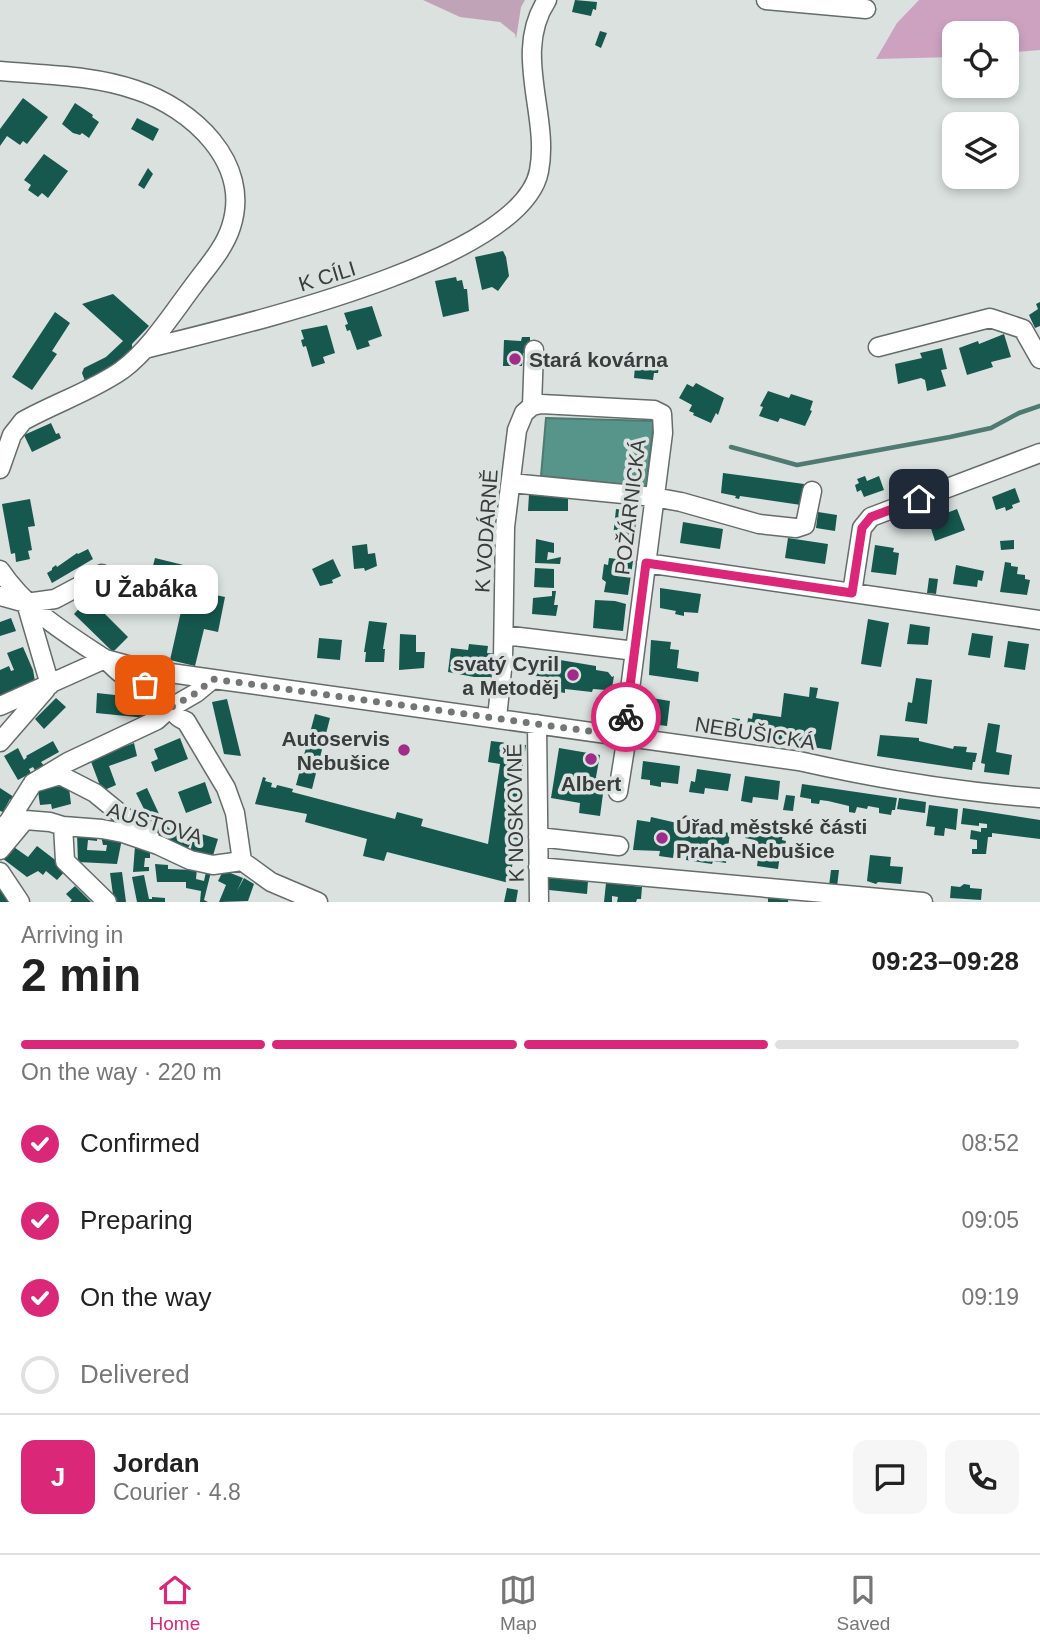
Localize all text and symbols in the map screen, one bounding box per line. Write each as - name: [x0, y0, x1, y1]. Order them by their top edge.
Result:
- map controls: [942, 21, 1019, 189]
- button: locate: [942, 21, 1019, 98]
- button: layers: [942, 112, 1019, 189]
- street label: K CÍLI: [296, 256, 358, 296]
- place label: Stará kovárna: [529, 348, 668, 371]
- marker: Stará kovárna: [507, 351, 523, 367]
- street label: POŽÁRNICKÁ: [610, 438, 650, 576]
- street label: K VODÁRNĚ: [470, 468, 502, 594]
- pin: [889, 469, 949, 529]
- icon: home: [900, 480, 938, 518]
- callout: U Žabáka: [73, 566, 217, 615]
- text: U Žabáka: [95, 576, 197, 602]
- place label: svatý Cyril a Metoděj: [453, 652, 559, 699]
- pin: [115, 655, 175, 715]
- icon: bag: [126, 666, 164, 704]
- marker: svatý Cyril a Metoděj: [565, 667, 581, 683]
- courier: [591, 682, 661, 752]
- icon: bike: [607, 698, 645, 736]
- street label: NEBUŠICKÁ: [693, 712, 817, 754]
- place label: Autoservis Nebušice: [281, 727, 390, 774]
- marker: Autoservis Nebušice: [396, 742, 412, 758]
- street label: K NOSKOVNĚ: [502, 743, 528, 883]
- marker: Albert: [583, 751, 599, 767]
- place label: Albert: [561, 772, 621, 795]
- street label: AUSTOVA: [105, 798, 205, 848]
- place label: Úřad městské části Praha-Nebušice: [676, 815, 867, 862]
- marker: Úřad městské části Praha-Nebušice: [654, 830, 670, 846]
- text: Arriving in: [21, 922, 123, 948]
- text: 09:23–09:28: [872, 946, 1019, 976]
- text: 2 min: [21, 949, 141, 1001]
- text: On the way · 220 m: [21, 1059, 222, 1085]
- icon: check: [21, 1125, 59, 1163]
- text: Confirmed: [80, 1128, 200, 1158]
- text: 08:52: [961, 1130, 1019, 1156]
- icon: check: [21, 1202, 59, 1240]
- text: Preparing: [80, 1205, 193, 1235]
- text: 09:05: [961, 1207, 1019, 1233]
- icon: check: [21, 1279, 59, 1317]
- text: On the way: [80, 1282, 212, 1312]
- text: 09:19: [961, 1284, 1019, 1310]
- text: Delivered: [80, 1359, 190, 1389]
- button: chat: [853, 1440, 927, 1514]
- button: phone: [945, 1440, 1019, 1514]
- text: Jordan: [113, 1448, 200, 1478]
- text: J: [51, 1462, 65, 1492]
- text: Courier · 4.8: [113, 1479, 241, 1505]
- tab: Home: [150, 1571, 200, 1635]
- tab: Map: [499, 1571, 537, 1635]
- tab: Saved: [837, 1571, 890, 1635]

